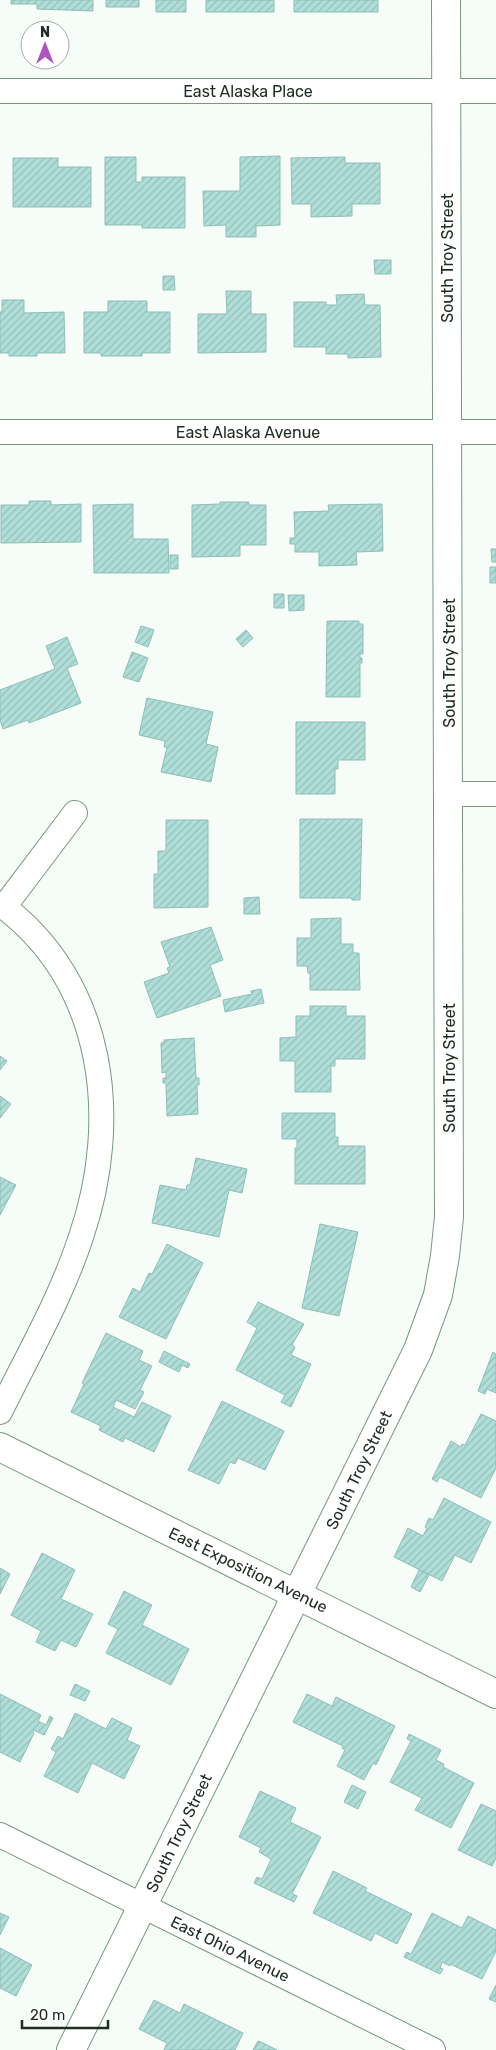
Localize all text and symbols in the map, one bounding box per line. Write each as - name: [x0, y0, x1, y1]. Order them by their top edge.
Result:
- north arrow: [20, 20, 70, 70]
- text: N: [40, 24, 50, 41]
- street label: East Alaska Place: [183, 82, 313, 101]
- street label: South Troy Street: [438, 193, 457, 323]
- street label: East Alaska Avenue: [176, 423, 320, 442]
- street label: South Troy Street: [440, 598, 459, 728]
- street label: South Troy Street: [440, 1003, 459, 1133]
- street label: South Troy Street: [322, 1408, 396, 1532]
- street label: East Exposition Avenue: [165, 1523, 331, 1617]
- street label: South Troy Street: [142, 1771, 216, 1895]
- street label: East Ohio Avenue: [167, 1912, 293, 1986]
- scale bar: [22, 1998, 109, 2030]
- text: 20 m: [30, 2006, 65, 2024]

